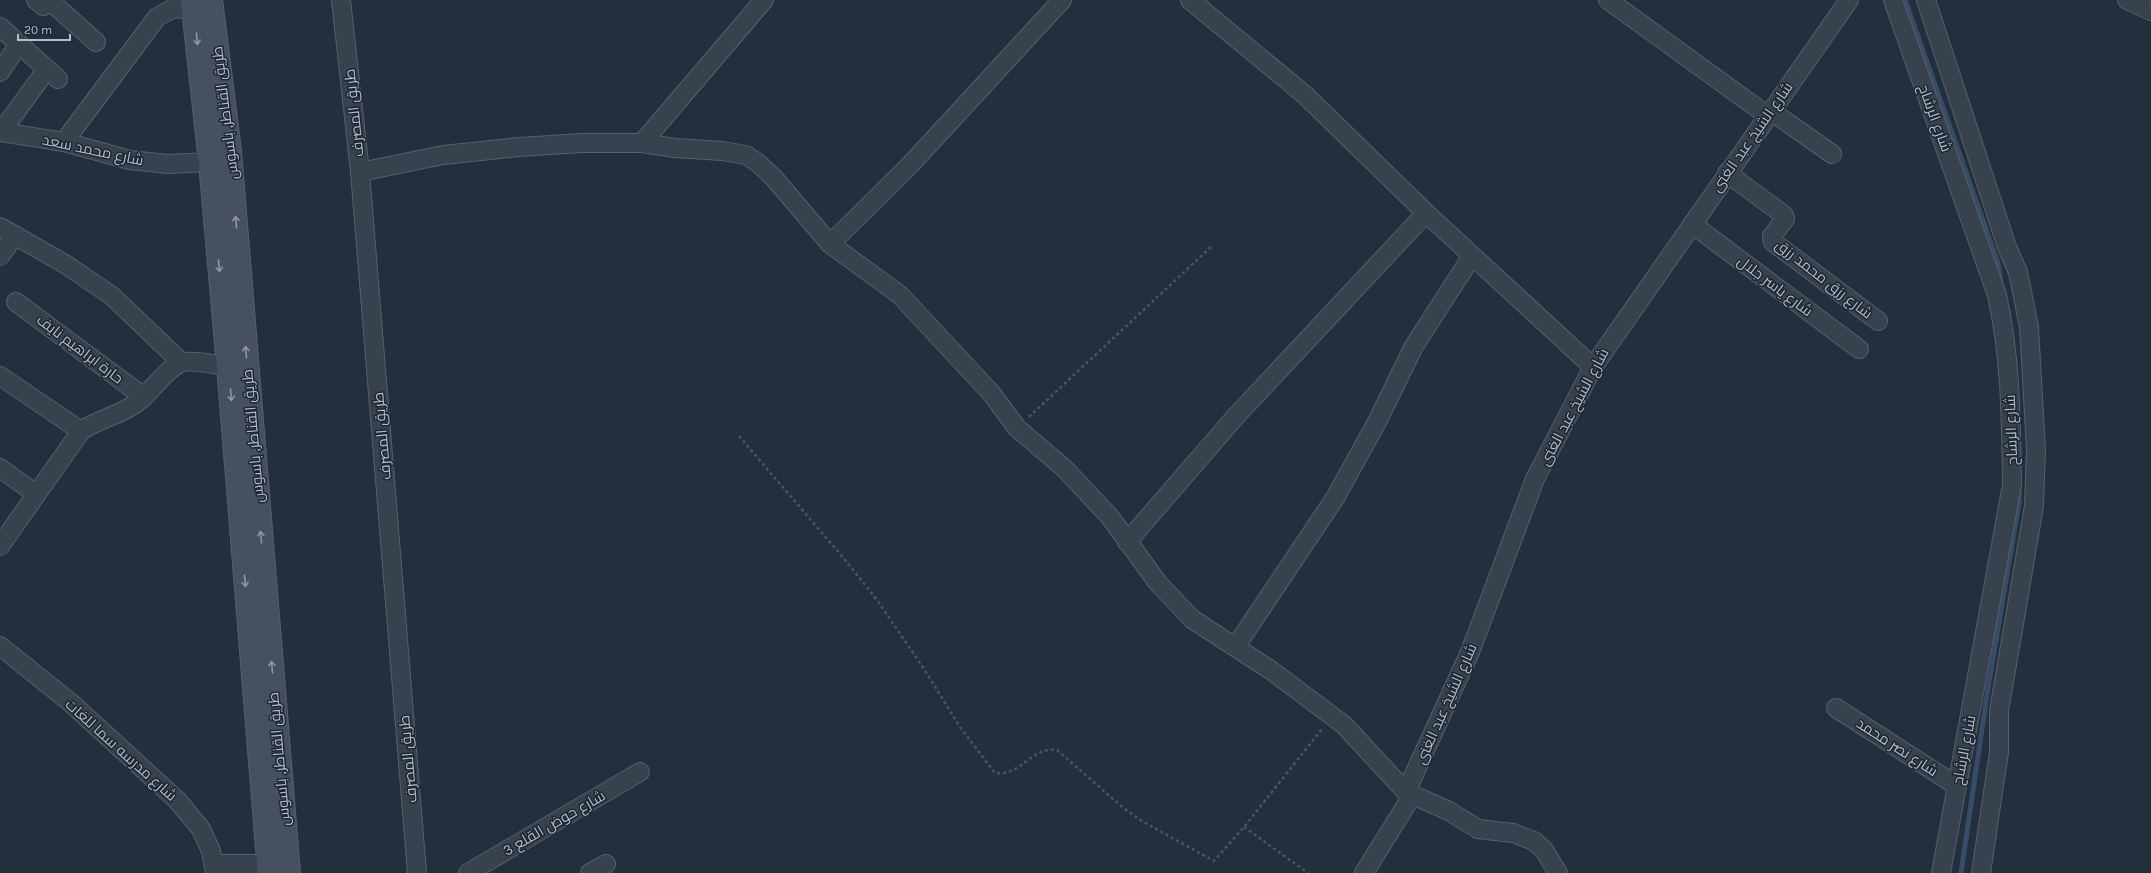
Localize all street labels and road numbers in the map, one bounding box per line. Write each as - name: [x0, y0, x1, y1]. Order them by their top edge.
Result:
- street label: طريق القناطر, باسوس: [208, 45, 243, 181]
- street label: طريق المصرف: [340, 68, 369, 158]
- street label: شارع الشيخ عبد الغنى: [1707, 78, 1798, 197]
- street label: شارع الرشاح: [1913, 82, 1956, 155]
- street label: شارع محمد سعد: [40, 130, 145, 171]
- street label: شارع رزق محمد رزق: [1771, 236, 1876, 324]
- street label: شارع ياسر جلال: [1733, 252, 1816, 322]
- street label: حارة ابراهيم نايف: [33, 311, 127, 388]
- street label: شارع الشيخ عبد الغنى: [1535, 345, 1614, 470]
- street label: طريق القناطر, باسوس: [238, 368, 269, 504]
- street label: طريق المصرف: [369, 391, 396, 481]
- street label: شارع الرشاح: [2001, 394, 2023, 466]
- street label: شارع الشيخ عبد الغنى: [1411, 641, 1483, 768]
- street label: طريق القناطر, باسوس: [264, 691, 295, 827]
- street label: شارع مدرسه سما للغات: [60, 695, 180, 806]
- street label: طريق المصرف: [395, 714, 422, 804]
- street label: شارع نصر محمد: [1852, 714, 1941, 782]
- street label: شارع الرشاح: [1948, 714, 1982, 787]
- street label: شارع حوض القلع 3: [500, 786, 609, 861]

